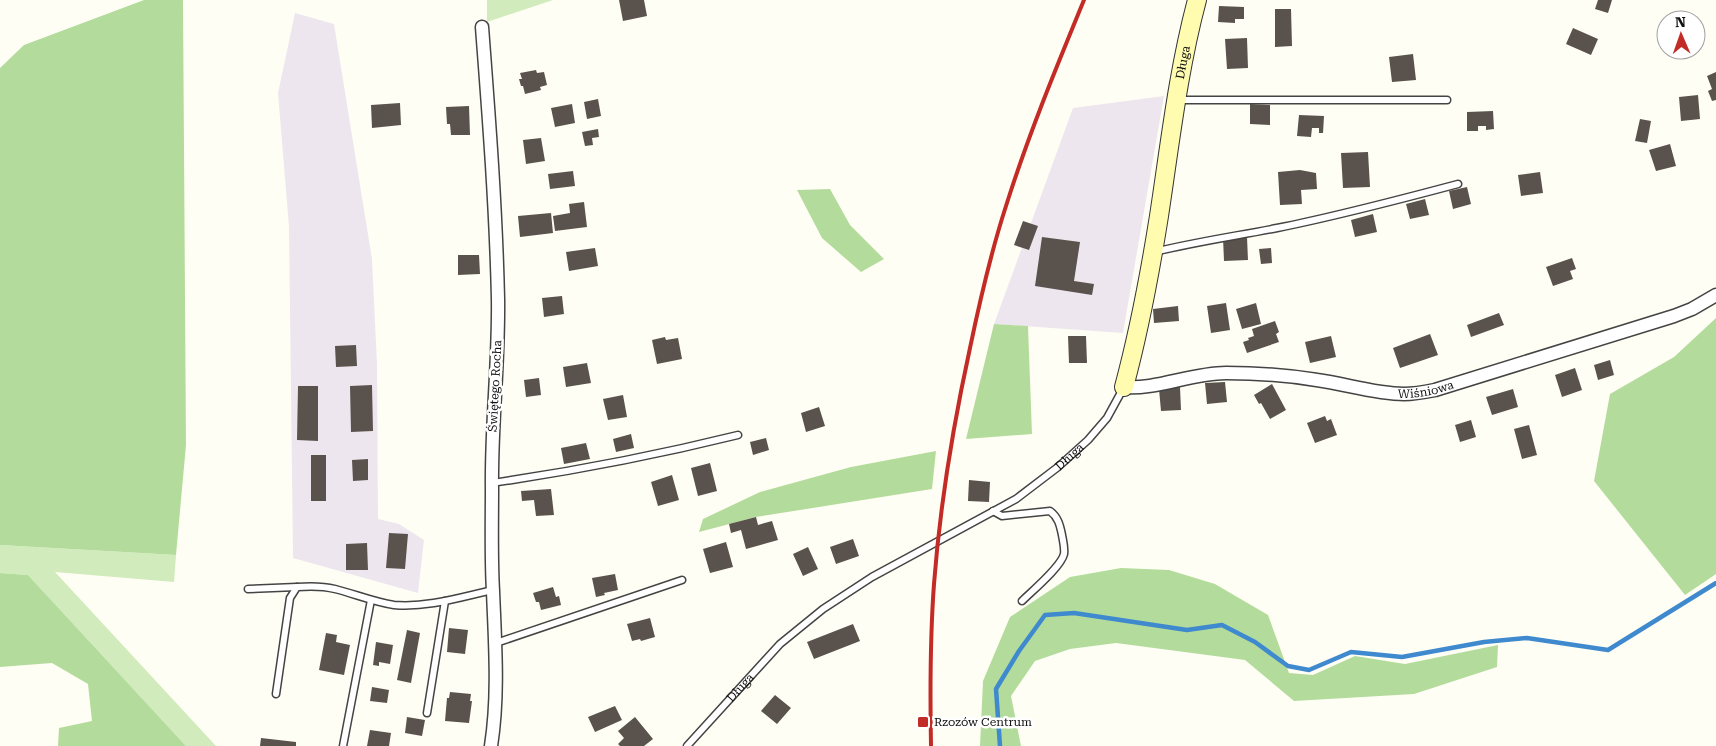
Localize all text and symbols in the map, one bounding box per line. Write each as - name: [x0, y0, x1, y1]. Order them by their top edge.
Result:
- north arrow: [1656, 10, 1706, 60]
- text: N: [1675, 14, 1686, 30]
- street label: Długa: [1173, 44, 1193, 80]
- street label: Świętego Rocha: [486, 339, 504, 432]
- street label: Wiśniowa: [1398, 377, 1456, 401]
- street label: Długa: [1052, 440, 1087, 473]
- street label: Długa: [724, 670, 757, 705]
- marker: Rzozów Centrum: [916, 715, 930, 729]
- place label: Rzozów Centrum: [934, 715, 1032, 729]

